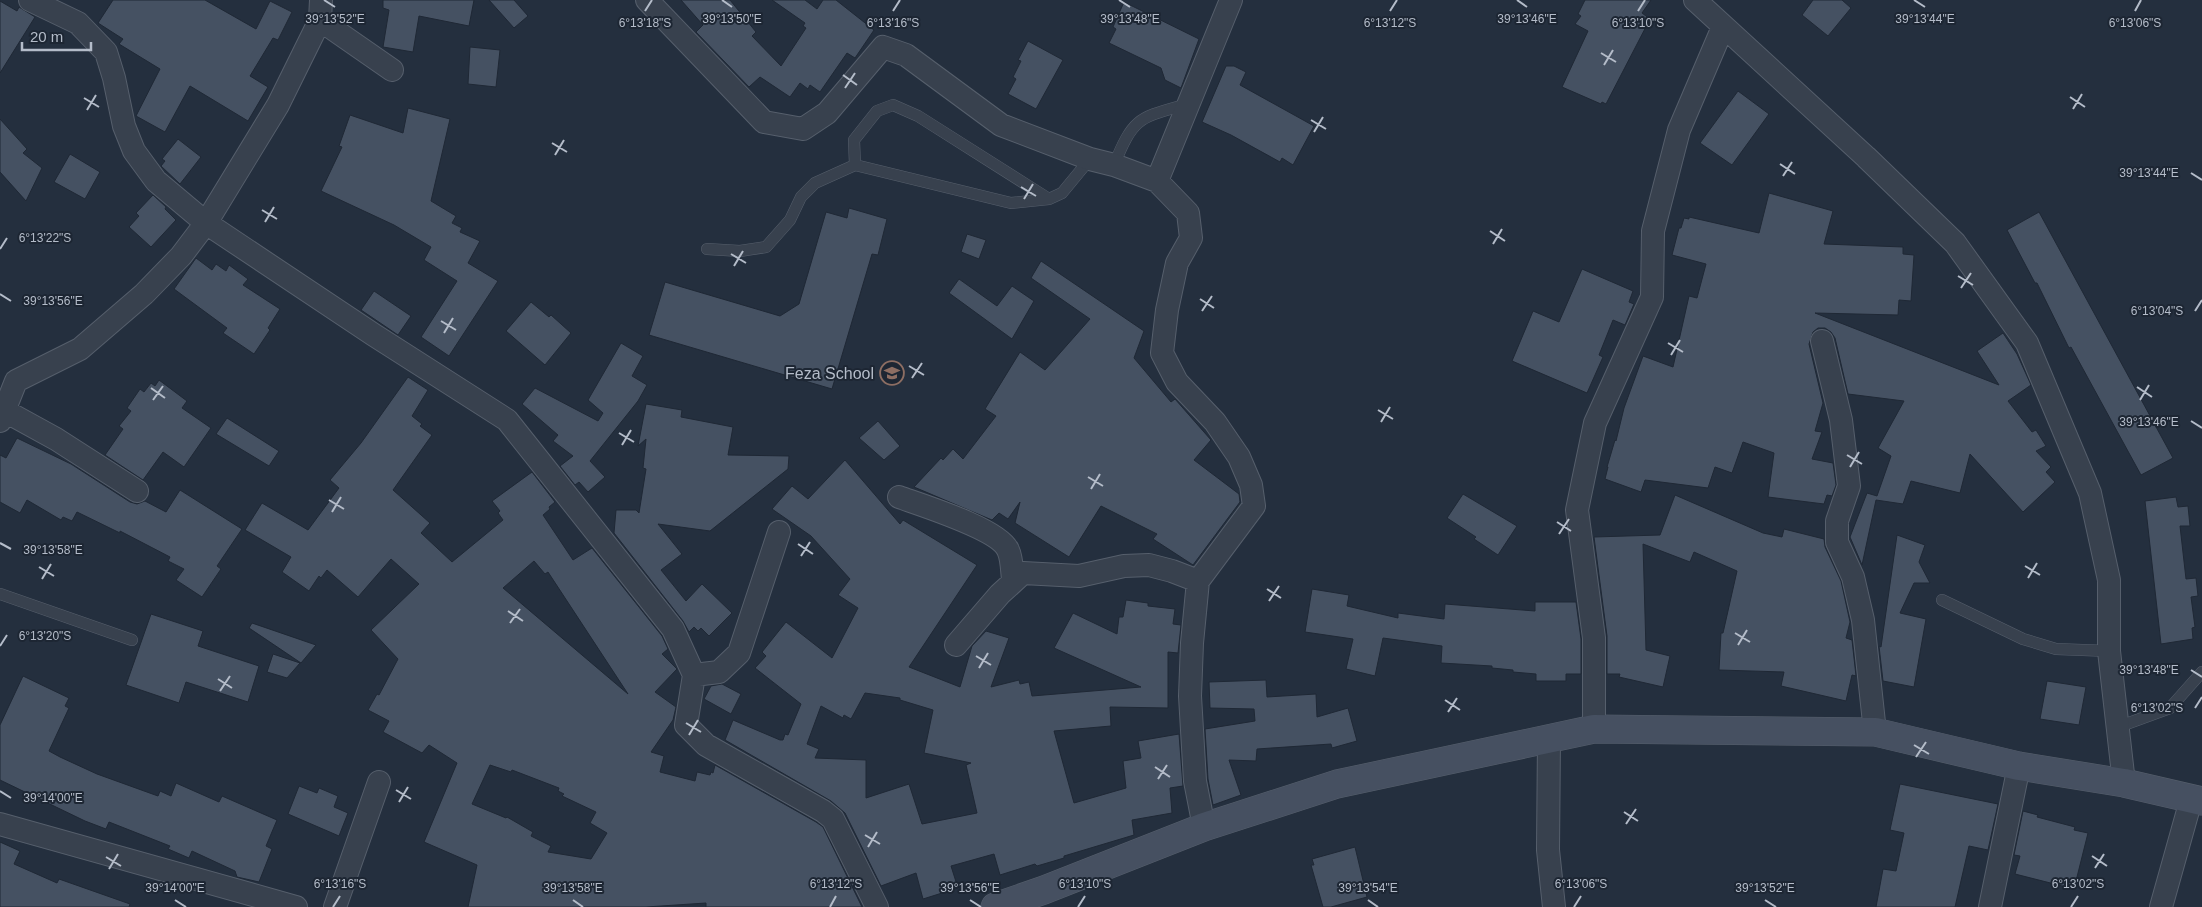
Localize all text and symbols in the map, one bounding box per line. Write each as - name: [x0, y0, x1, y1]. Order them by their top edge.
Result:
- text: 39°13'52"E: [305, 12, 365, 26]
- text: 39°13'50"E: [702, 12, 762, 26]
- text: 39°13'48"E: [1100, 12, 1160, 26]
- text: 39°13'46"E: [1497, 12, 1557, 26]
- text: 39°13'44"E: [1895, 12, 1955, 26]
- text: 6°13'18"S: [619, 16, 671, 30]
- text: 6°13'16"S: [867, 16, 919, 30]
- text: 6°13'12"S: [1364, 16, 1416, 30]
- text: 6°13'10"S: [1612, 16, 1664, 30]
- text: 6°13'06"S: [2109, 16, 2161, 30]
- scale bar: [22, 20, 91, 52]
- text: 20 m: [30, 28, 63, 45]
- text: 39°13'44"E: [2119, 166, 2179, 180]
- text: 6°13'22"S: [19, 231, 71, 245]
- text: 39°13'56"E: [23, 294, 83, 308]
- text: 6°13'04"S: [2131, 304, 2183, 318]
- school or university icon: Feza School: [879, 360, 905, 386]
- place label: Feza School: [785, 365, 874, 382]
- text: 39°13'46"E: [2119, 415, 2179, 429]
- text: 39°13'58"E: [23, 543, 83, 557]
- text: 6°13'20"S: [19, 629, 71, 643]
- text: 39°13'48"E: [2119, 663, 2179, 677]
- text: 6°13'02"S: [2131, 701, 2183, 715]
- text: 39°14'00"E: [23, 791, 83, 805]
- text: 6°13'16"S: [314, 877, 366, 891]
- text: 6°13'12"S: [810, 877, 862, 891]
- text: 6°13'10"S: [1059, 877, 1111, 891]
- text: 6°13'06"S: [1555, 877, 1607, 891]
- text: 6°13'02"S: [2052, 877, 2104, 891]
- text: 39°14'00"E: [145, 881, 205, 895]
- text: 39°13'58"E: [543, 881, 603, 895]
- text: 39°13'56"E: [940, 881, 1000, 895]
- text: 39°13'54"E: [1338, 881, 1398, 895]
- text: 39°13'52"E: [1735, 881, 1795, 895]

